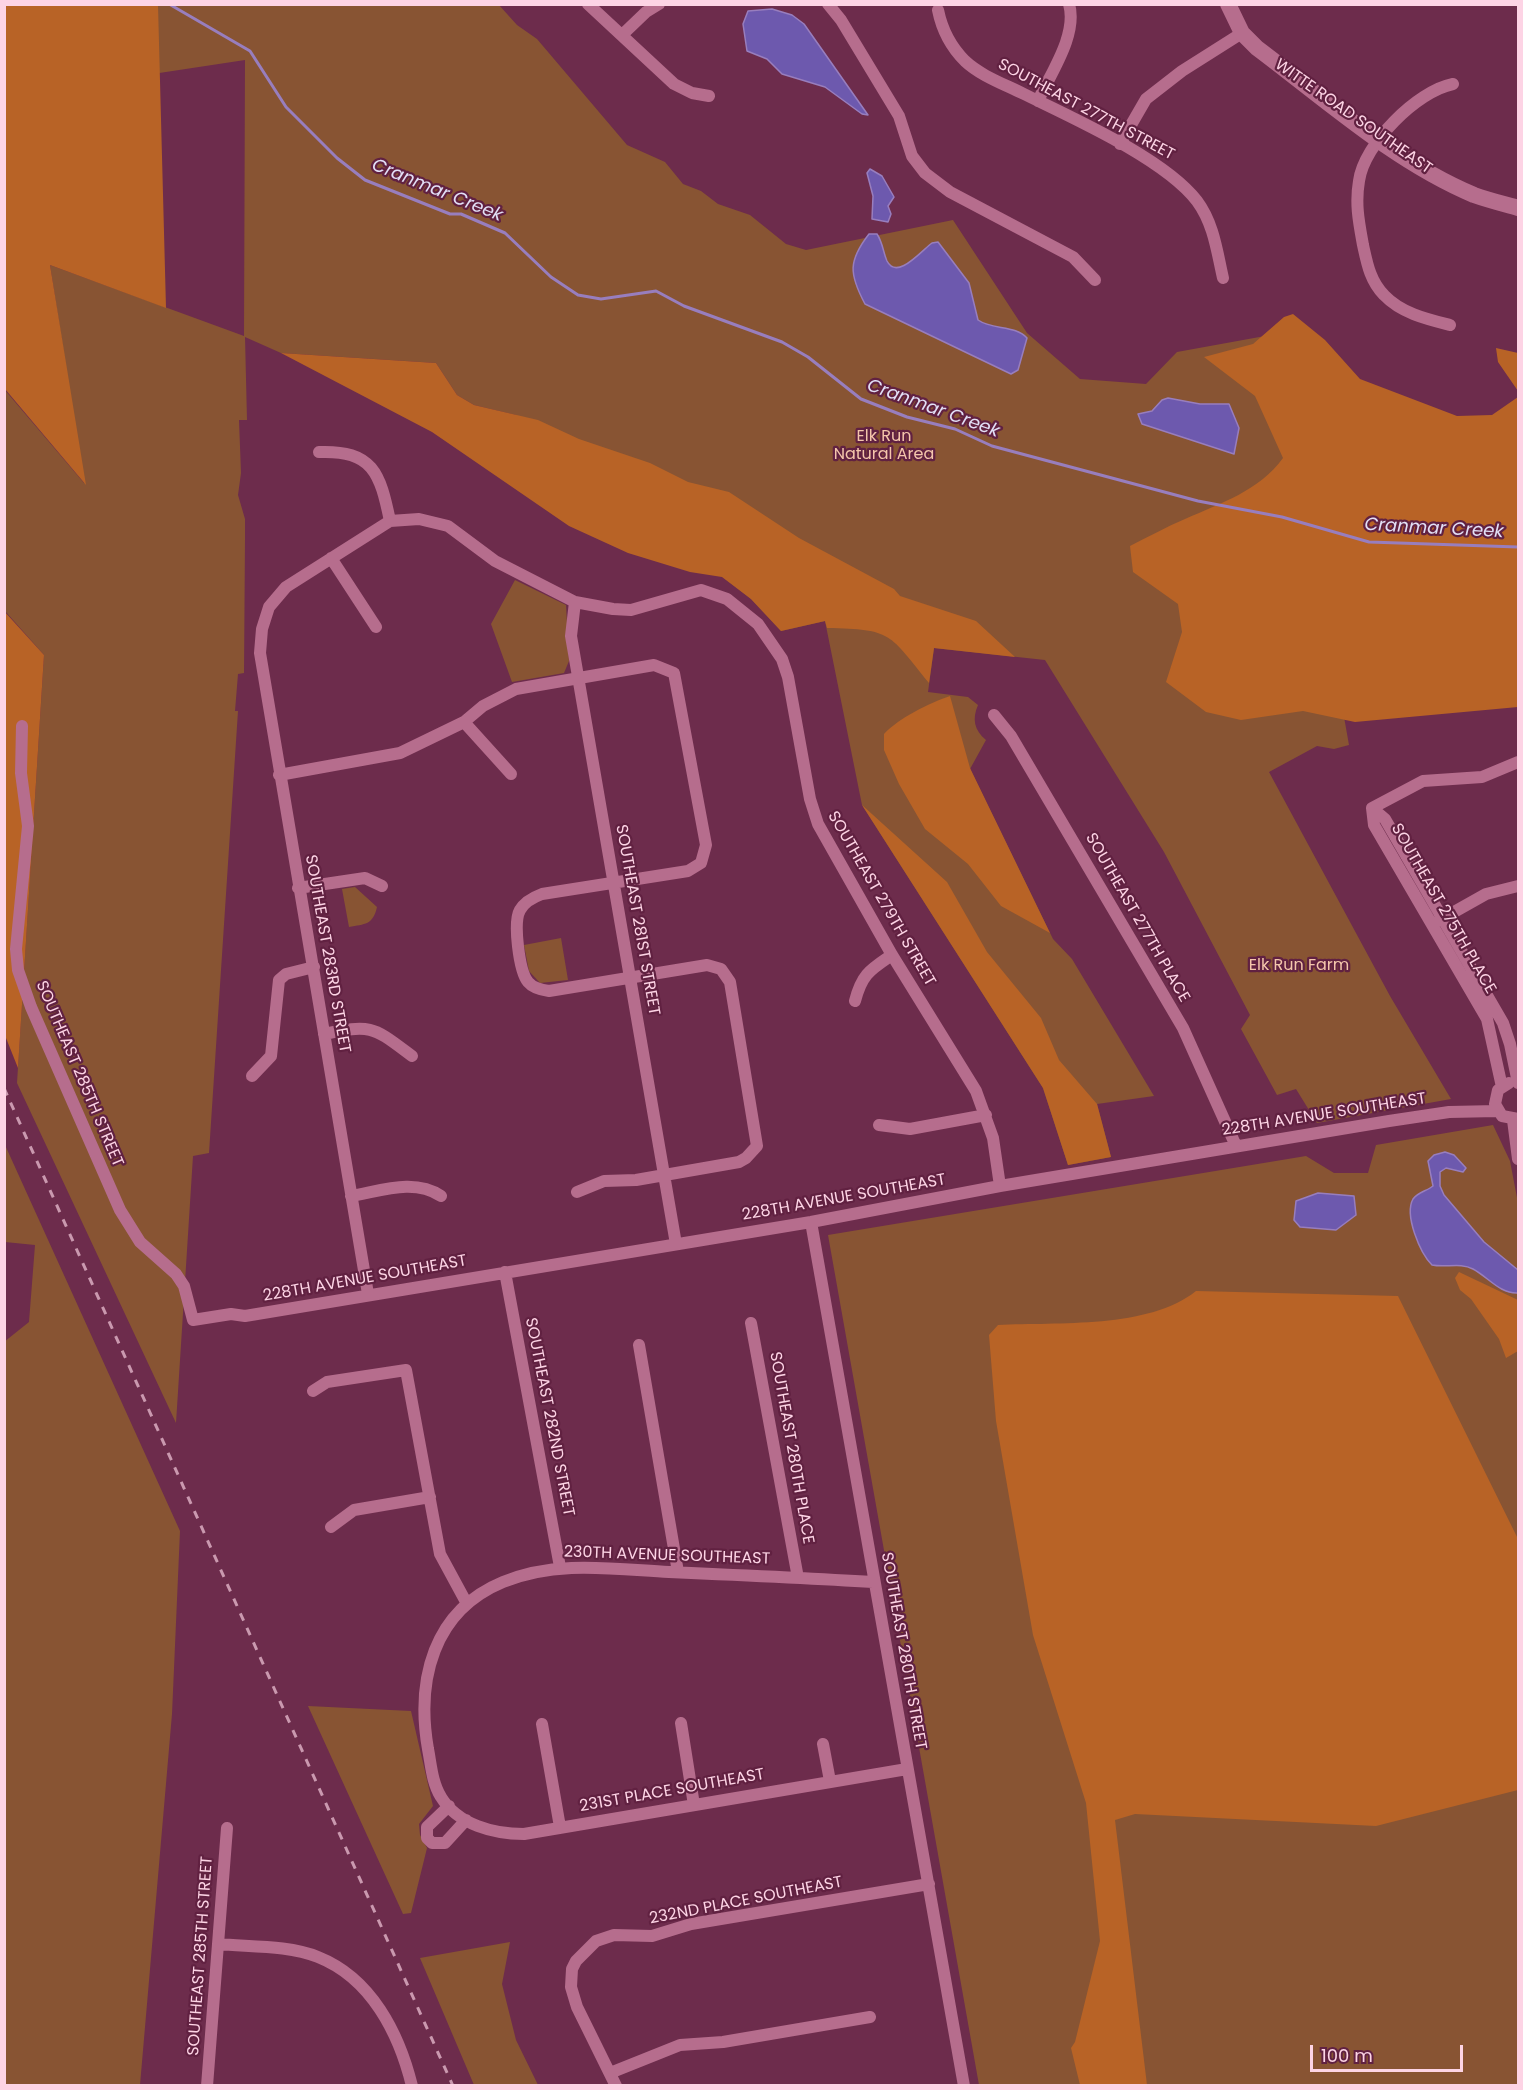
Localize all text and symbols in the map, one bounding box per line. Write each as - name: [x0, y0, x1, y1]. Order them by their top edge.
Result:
- street label: SOUTHEAST 277TH STREET: [994, 55, 1178, 165]
- street label: WITTE ROAD SOUTHEAST: [1271, 55, 1435, 179]
- water label: Cranmar Creek: [368, 155, 506, 227]
- water label: Cranmar Creek: [864, 375, 1002, 443]
- park label: Elk Run Natural Area: [834, 427, 934, 465]
- water label: Cranmar Creek: [1364, 515, 1504, 543]
- street label: SOUTHEAST 279TH STREET: [823, 808, 939, 990]
- street label: SOUTHEAST 275TH PLACE: [1386, 820, 1500, 998]
- street label: SOUTHEAST 281ST STREET: [611, 823, 663, 1017]
- street label: SOUTHEAST 277TH PLACE: [1081, 830, 1193, 1006]
- street label: SOUTHEAST 283RD STREET: [300, 854, 354, 1054]
- park label: Elk Run Farm: [1249, 956, 1349, 976]
- street label: SOUTHEAST 285TH STREET: [31, 978, 127, 1170]
- street label: 228TH AVENUE SOUTHEAST: [1221, 1089, 1427, 1141]
- street label: 228TH AVENUE SOUTHEAST: [741, 1171, 947, 1225]
- street label: 228TH AVENUE SOUTHEAST: [262, 1252, 468, 1306]
- street label: SOUTHEAST 282ND STREET: [520, 1316, 578, 1518]
- street label: SOUTHEAST 280TH PLACE: [765, 1350, 817, 1546]
- street label: 230TH AVENUE SOUTHEAST: [563, 1543, 771, 1569]
- street label: SOUTHEAST 280TH STREET: [876, 1551, 930, 1751]
- street label: 231ST PLACE SOUTHEAST: [578, 1765, 766, 1817]
- street label: SOUTHEAST 285TH STREET: [184, 1856, 218, 2056]
- street label: 232ND PLACE SOUTHEAST: [648, 1873, 844, 1929]
- scale bar: [1313, 2033, 1466, 2071]
- text: 100 m: [1321, 2043, 1373, 2068]

